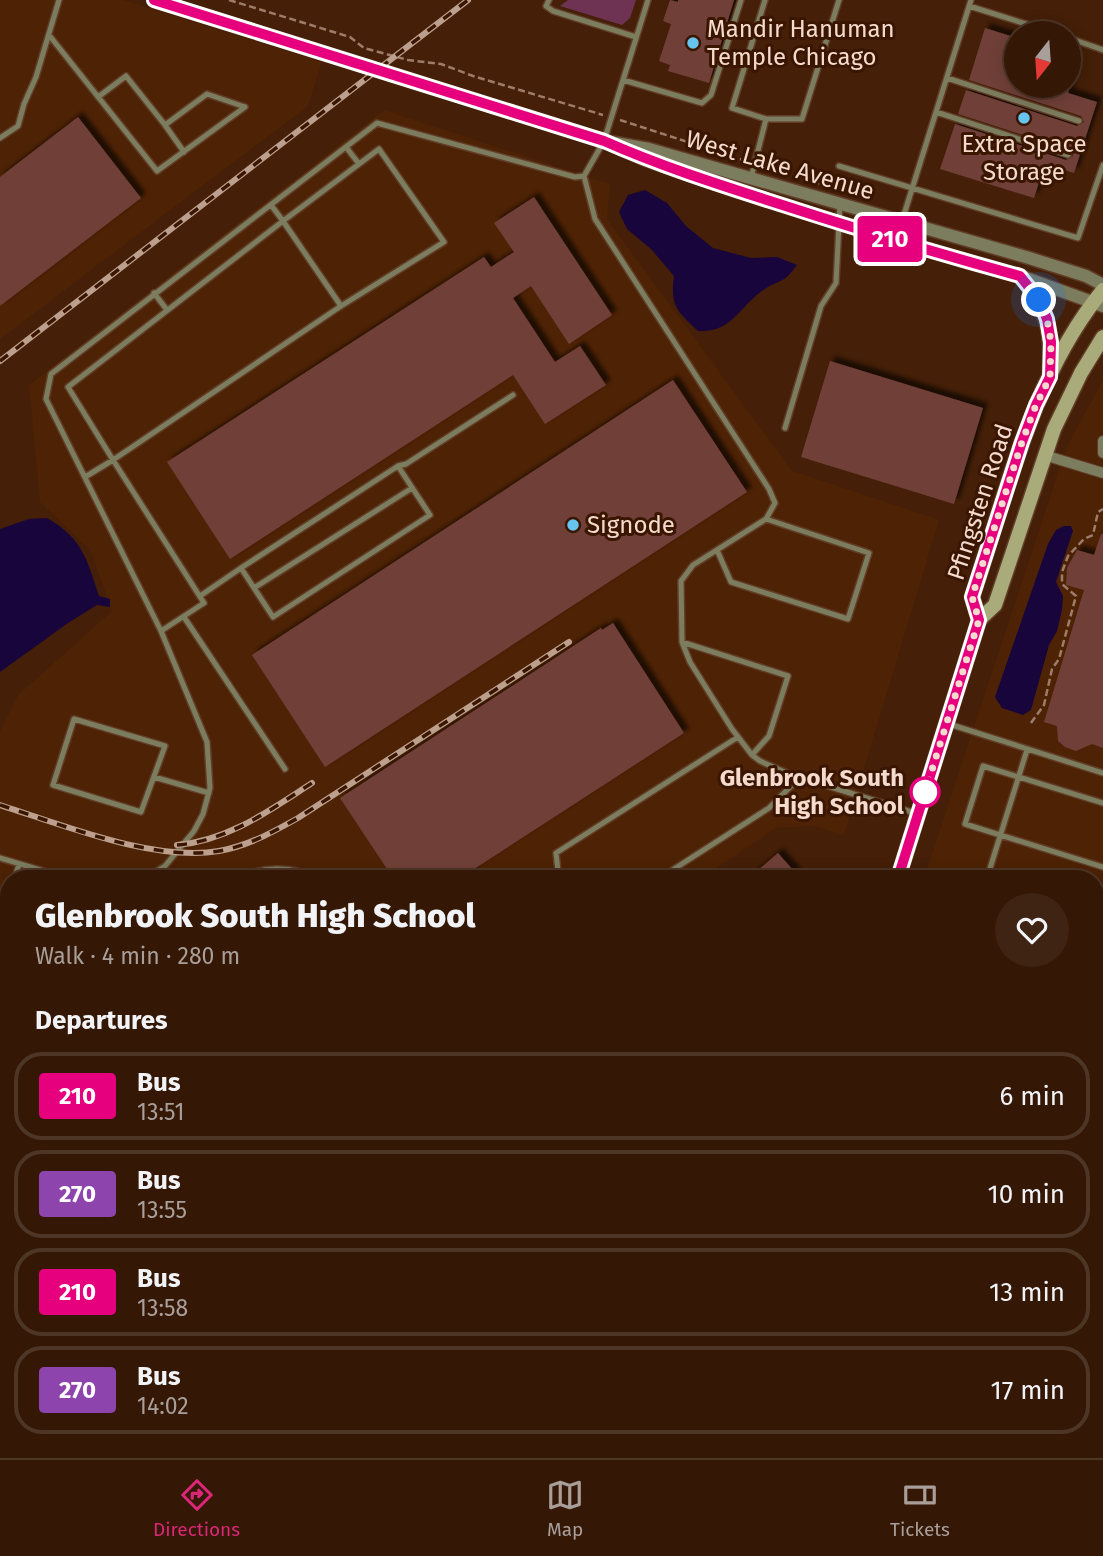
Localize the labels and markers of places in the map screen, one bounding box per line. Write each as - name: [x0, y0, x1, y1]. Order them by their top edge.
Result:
- place label: Mandir Hanuman Temple Chicago: [707, 15, 895, 71]
- marker: Mandir Hanuman Temple Chicago: [685, 35, 701, 51]
- marker: Extra Space Storage: [1016, 110, 1032, 126]
- place label: Extra Space Storage: [961, 130, 1087, 186]
- place label: Signode: [587, 511, 675, 539]
- marker: Signode: [565, 517, 581, 533]
- place label: Glenbrook South High School: [720, 764, 905, 820]
- marker: Glenbrook South High School: [910, 777, 940, 807]

